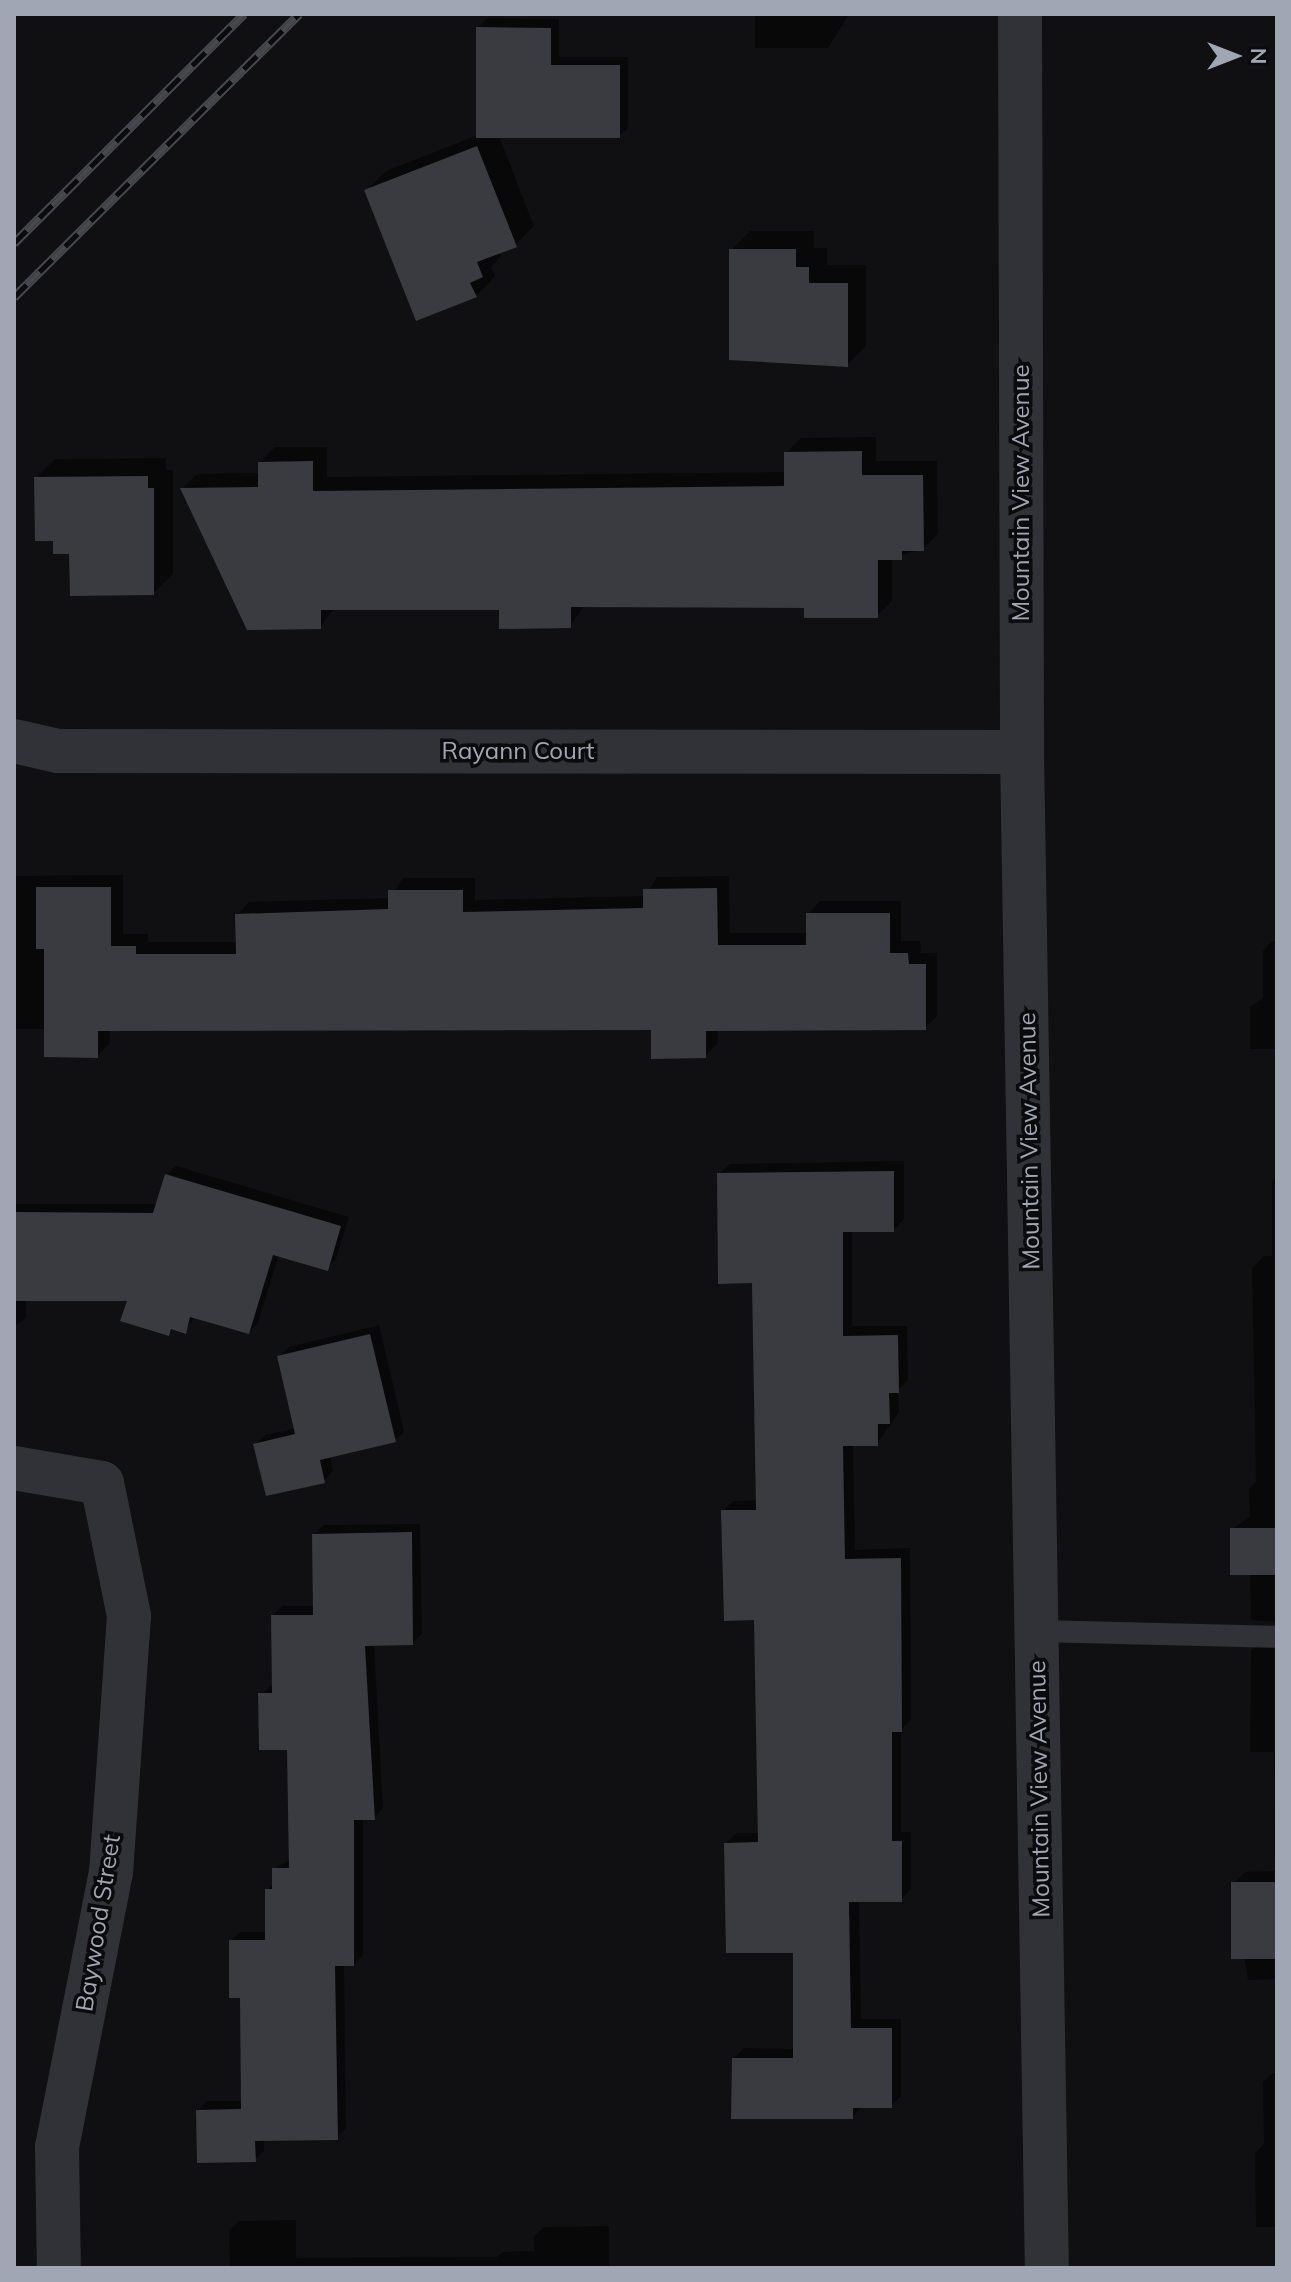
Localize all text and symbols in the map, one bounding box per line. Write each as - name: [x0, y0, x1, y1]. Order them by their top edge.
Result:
- north arrow: [1195, 16, 1275, 96]
- text: N: [1245, 48, 1273, 64]
- street label: Mountain View Avenue: [1007, 364, 1035, 622]
- street label: Rayann Court: [441, 737, 595, 765]
- street label: Mountain View Avenue: [1012, 1012, 1046, 1270]
- street label: Mountain View Avenue: [1022, 1660, 1056, 1918]
- street label: Baywood Street: [70, 1832, 126, 2014]

